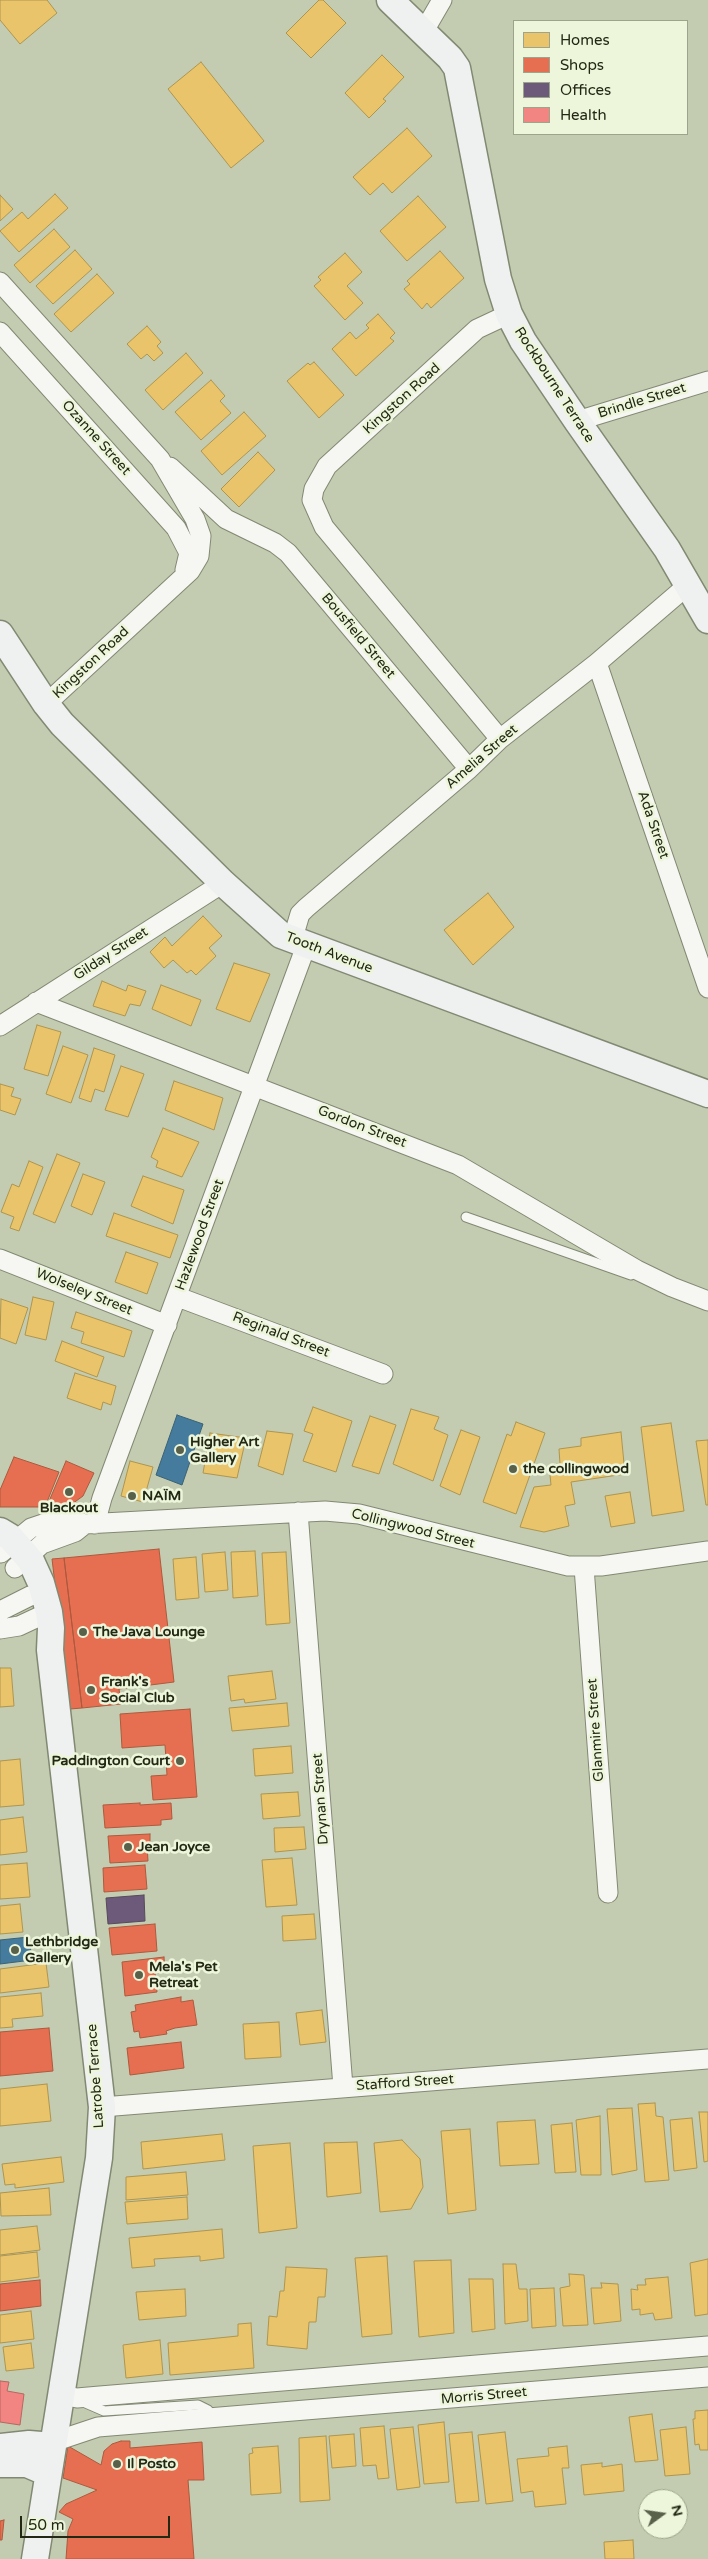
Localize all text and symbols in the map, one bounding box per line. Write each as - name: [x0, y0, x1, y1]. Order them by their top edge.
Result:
- legend: [513, 20, 688, 135]
- text: Homes: [560, 31, 610, 49]
- text: Shops: [560, 56, 604, 74]
- text: Offices: [560, 81, 611, 99]
- text: Health: [560, 106, 607, 124]
- street label: Rockbourne Terrace: [510, 324, 598, 446]
- street label: Kingston Road: [360, 360, 444, 438]
- street label: Brindle Street: [596, 380, 688, 422]
- street label: Ozanne Street: [58, 397, 134, 479]
- street label: Bousfield Street: [317, 590, 399, 682]
- street label: Kingston Road: [49, 623, 133, 703]
- street label: Amelia Street: [443, 721, 521, 793]
- street label: Ada Street: [634, 789, 672, 861]
- street label: Gilday Street: [71, 924, 151, 984]
- street label: Tooth Avenue: [283, 929, 375, 977]
- street label: Gordon Street: [315, 1102, 409, 1152]
- street label: Hazlewood Street: [172, 1177, 228, 1293]
- street label: Wolseley Street: [33, 1265, 135, 1319]
- street label: Reginald Street: [230, 1309, 332, 1361]
- place label: Higher Art Gallery: [190, 1434, 259, 1466]
- marker: Higher Art Gallery: [174, 1444, 186, 1456]
- place label: the collingwood: [523, 1461, 629, 1477]
- marker: the collingwood: [507, 1463, 519, 1475]
- marker: Blackout: [63, 1486, 75, 1498]
- place label: NAÏM: [142, 1488, 181, 1504]
- marker: NAÏM: [126, 1490, 138, 1502]
- place label: Blackout: [40, 1500, 98, 1516]
- street label: Collingwood Street: [350, 1506, 476, 1552]
- place label: The Java Lounge: [93, 1624, 205, 1640]
- marker: The Java Lounge: [77, 1626, 89, 1638]
- place label: Frank's Social Club: [101, 1674, 175, 1706]
- street label: Glanmire Street: [584, 1678, 608, 1782]
- marker: Frank's Social Club: [85, 1684, 97, 1696]
- place label: Paddington Court: [51, 1753, 170, 1769]
- street label: Drynan Street: [309, 1753, 333, 1845]
- marker: Paddington Court: [174, 1755, 186, 1767]
- place label: Jean Joyce: [138, 1839, 210, 1855]
- marker: Jean Joyce: [122, 1841, 134, 1853]
- place label: Lethbridge Gallery: [25, 1934, 98, 1966]
- marker: Lethbridge Gallery: [9, 1944, 21, 1956]
- place label: Mela's Pet Retreat: [149, 1959, 218, 1991]
- marker: Mela's Pet Retreat: [133, 1969, 145, 1981]
- street label: Latrobe Terrace: [84, 2023, 108, 2129]
- street label: Stafford Street: [356, 2071, 454, 2095]
- street label: Morris Street: [440, 2384, 528, 2408]
- place label: Il Posto: [127, 2456, 176, 2472]
- marker: Il Posto: [111, 2458, 123, 2470]
- north arrow: [638, 2489, 688, 2539]
- text: N: [667, 2503, 687, 2518]
- scale bar: [22, 2506, 172, 2538]
- text: 50 m: [28, 2516, 65, 2534]

